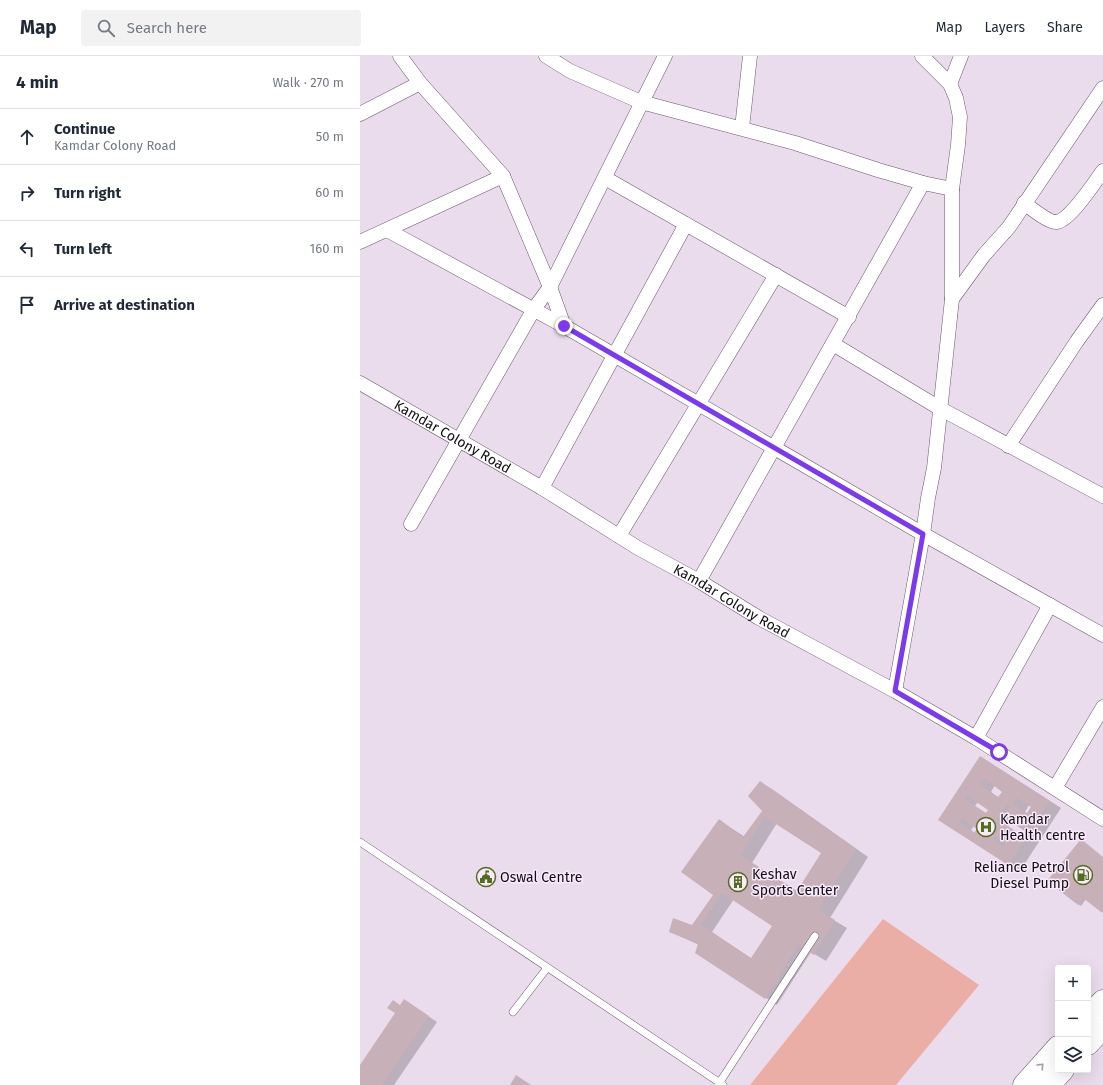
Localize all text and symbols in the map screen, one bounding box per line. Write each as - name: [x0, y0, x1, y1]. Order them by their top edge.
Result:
- search box: [81, 10, 361, 46]
- text: Map: [20, 16, 57, 39]
- icon: search: [95, 17, 117, 39]
- text: Search here: [127, 19, 207, 37]
- text: Map: [936, 19, 962, 36]
- text: Layers: [984, 19, 1025, 36]
- text: Share: [1047, 19, 1083, 36]
- text: 4 min: [16, 72, 59, 93]
- text: Walk · 270 m: [272, 75, 344, 90]
- text: Continue: [54, 120, 115, 138]
- icon: ahead: [16, 126, 38, 148]
- text: 50 m: [316, 129, 344, 144]
- text: Kamdar Colony Road: [54, 138, 176, 153]
- icon: right: [16, 182, 38, 204]
- text: Turn right: [54, 184, 121, 202]
- text: 60 m: [315, 185, 344, 200]
- icon: left: [16, 238, 38, 260]
- text: Turn left: [54, 240, 112, 258]
- text: 160 m: [310, 241, 344, 256]
- icon: arrive: [16, 294, 38, 316]
- text: Arrive at destination: [54, 296, 195, 314]
- route end: [555, 317, 573, 335]
- street label: Kamdar Colony Road: [391, 397, 514, 477]
- street label: Kamdar Colony Road: [670, 561, 793, 642]
- route start: [990, 743, 1008, 761]
- place label: Kamdar Health centre: [1000, 811, 1085, 844]
- hospital icon: Kamdar Health centre: [975, 816, 997, 838]
- place label: Reliance Petrol Diesel Pump: [974, 859, 1069, 892]
- fuel station icon: Reliance Petrol Diesel Pump: [1072, 864, 1094, 886]
- public building icon: Oswal Centre: [475, 866, 497, 888]
- place label: Keshav Sports Center: [752, 866, 839, 899]
- place label: Oswal Centre: [500, 869, 582, 886]
- building icon: Keshav Sports Center: [727, 871, 749, 893]
- map controls: [1055, 965, 1091, 1073]
- button: +: [1055, 965, 1091, 1001]
- button: −: [1055, 1001, 1091, 1037]
- button: layers: [1055, 1037, 1091, 1073]
- one-way arrow: [1036, 1063, 1043, 1071]

